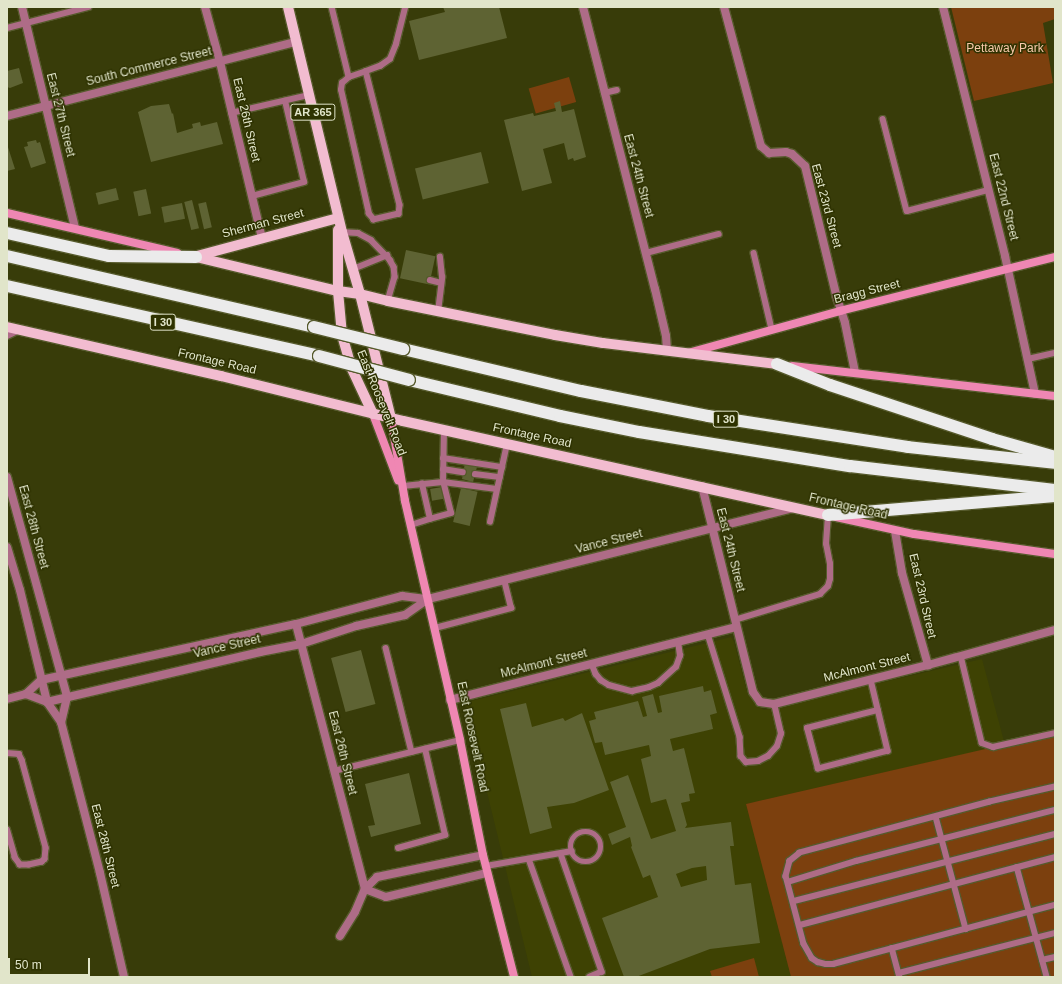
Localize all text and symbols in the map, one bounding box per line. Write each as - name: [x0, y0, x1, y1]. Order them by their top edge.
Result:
- park label: Pettaway Park: [966, 42, 1044, 56]
- street label: South Commerce Street: [85, 44, 213, 90]
- street label: East 27th Street: [43, 72, 77, 158]
- street label: East 26th Street: [229, 76, 263, 164]
- road number: AR 365: [290, 103, 336, 121]
- street label: East 24th Street: [620, 133, 656, 219]
- street label: East 22nd Street: [985, 152, 1021, 242]
- street label: East 23rd Street: [808, 162, 844, 250]
- street label: Sherman Street: [221, 206, 305, 242]
- street label: Bragg Street: [833, 277, 901, 307]
- road number: I 30: [149, 313, 177, 331]
- street label: Frontage Road: [176, 346, 258, 378]
- street label: East Roosevelt Road: [353, 348, 409, 458]
- road number: I 30: [712, 410, 740, 428]
- street label: Frontage Road: [491, 421, 573, 451]
- street label: East 28th Street: [15, 484, 51, 570]
- street label: Frontage Road: [807, 491, 889, 523]
- street label: East 24th Street: [713, 507, 747, 593]
- street label: Vance Street: [574, 527, 644, 557]
- street label: East 23rd Street: [905, 552, 939, 640]
- street label: Vance Street: [192, 632, 262, 662]
- street label: McAlmont Street: [499, 646, 589, 682]
- street label: McAlmont Street: [822, 650, 912, 686]
- street label: East Roosevelt Road: [453, 680, 491, 794]
- street label: East 26th Street: [325, 710, 359, 796]
- street label: East 28th Street: [88, 803, 122, 889]
- scale bar: [10, 950, 92, 976]
- text: 50 m: [15, 958, 42, 972]

